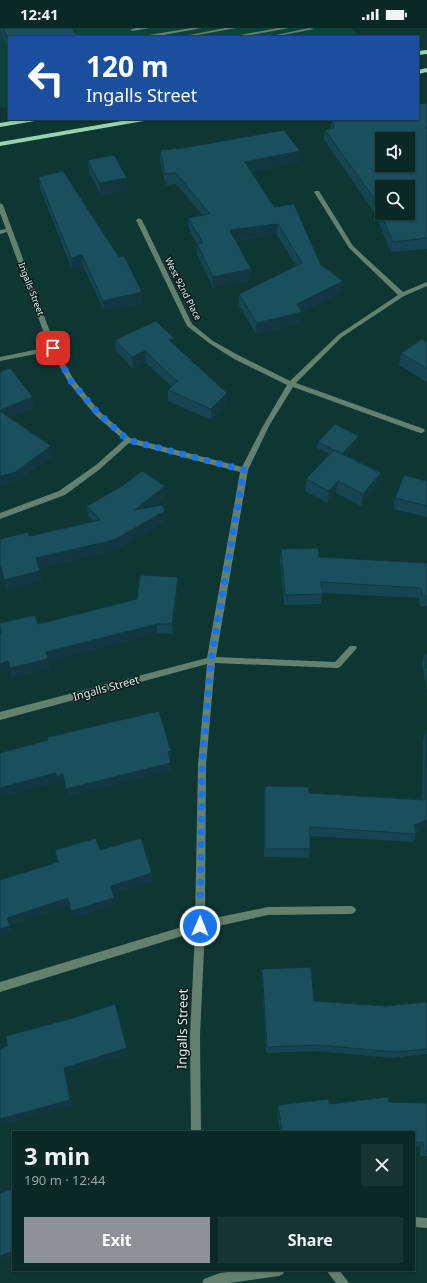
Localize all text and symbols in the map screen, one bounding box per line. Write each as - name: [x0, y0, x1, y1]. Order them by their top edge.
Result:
- text: 12:41: [20, 4, 59, 24]
- text: 120 m: [86, 47, 169, 85]
- icon: left: [20, 52, 72, 104]
- text: Ingalls Street: [86, 83, 197, 107]
- map controls: [375, 132, 415, 220]
- button: sound: [375, 132, 415, 172]
- button: search: [375, 180, 415, 220]
- street label: West 92nd Place: [162, 255, 205, 323]
- street label: Ingalls Street: [15, 261, 48, 318]
- pin: [36, 331, 70, 365]
- icon: arrive: [42, 337, 64, 359]
- street label: Ingalls Street: [71, 671, 141, 704]
- position arrow: [179, 905, 221, 947]
- street label: Ingalls Street: [172, 988, 192, 1069]
- text: 3 min: [24, 1139, 90, 1172]
- button: close: [361, 1144, 403, 1186]
- text: 190 m · 12:44: [24, 1171, 105, 1189]
- button: Exit: [24, 1217, 210, 1263]
- button: Share: [218, 1217, 403, 1263]

